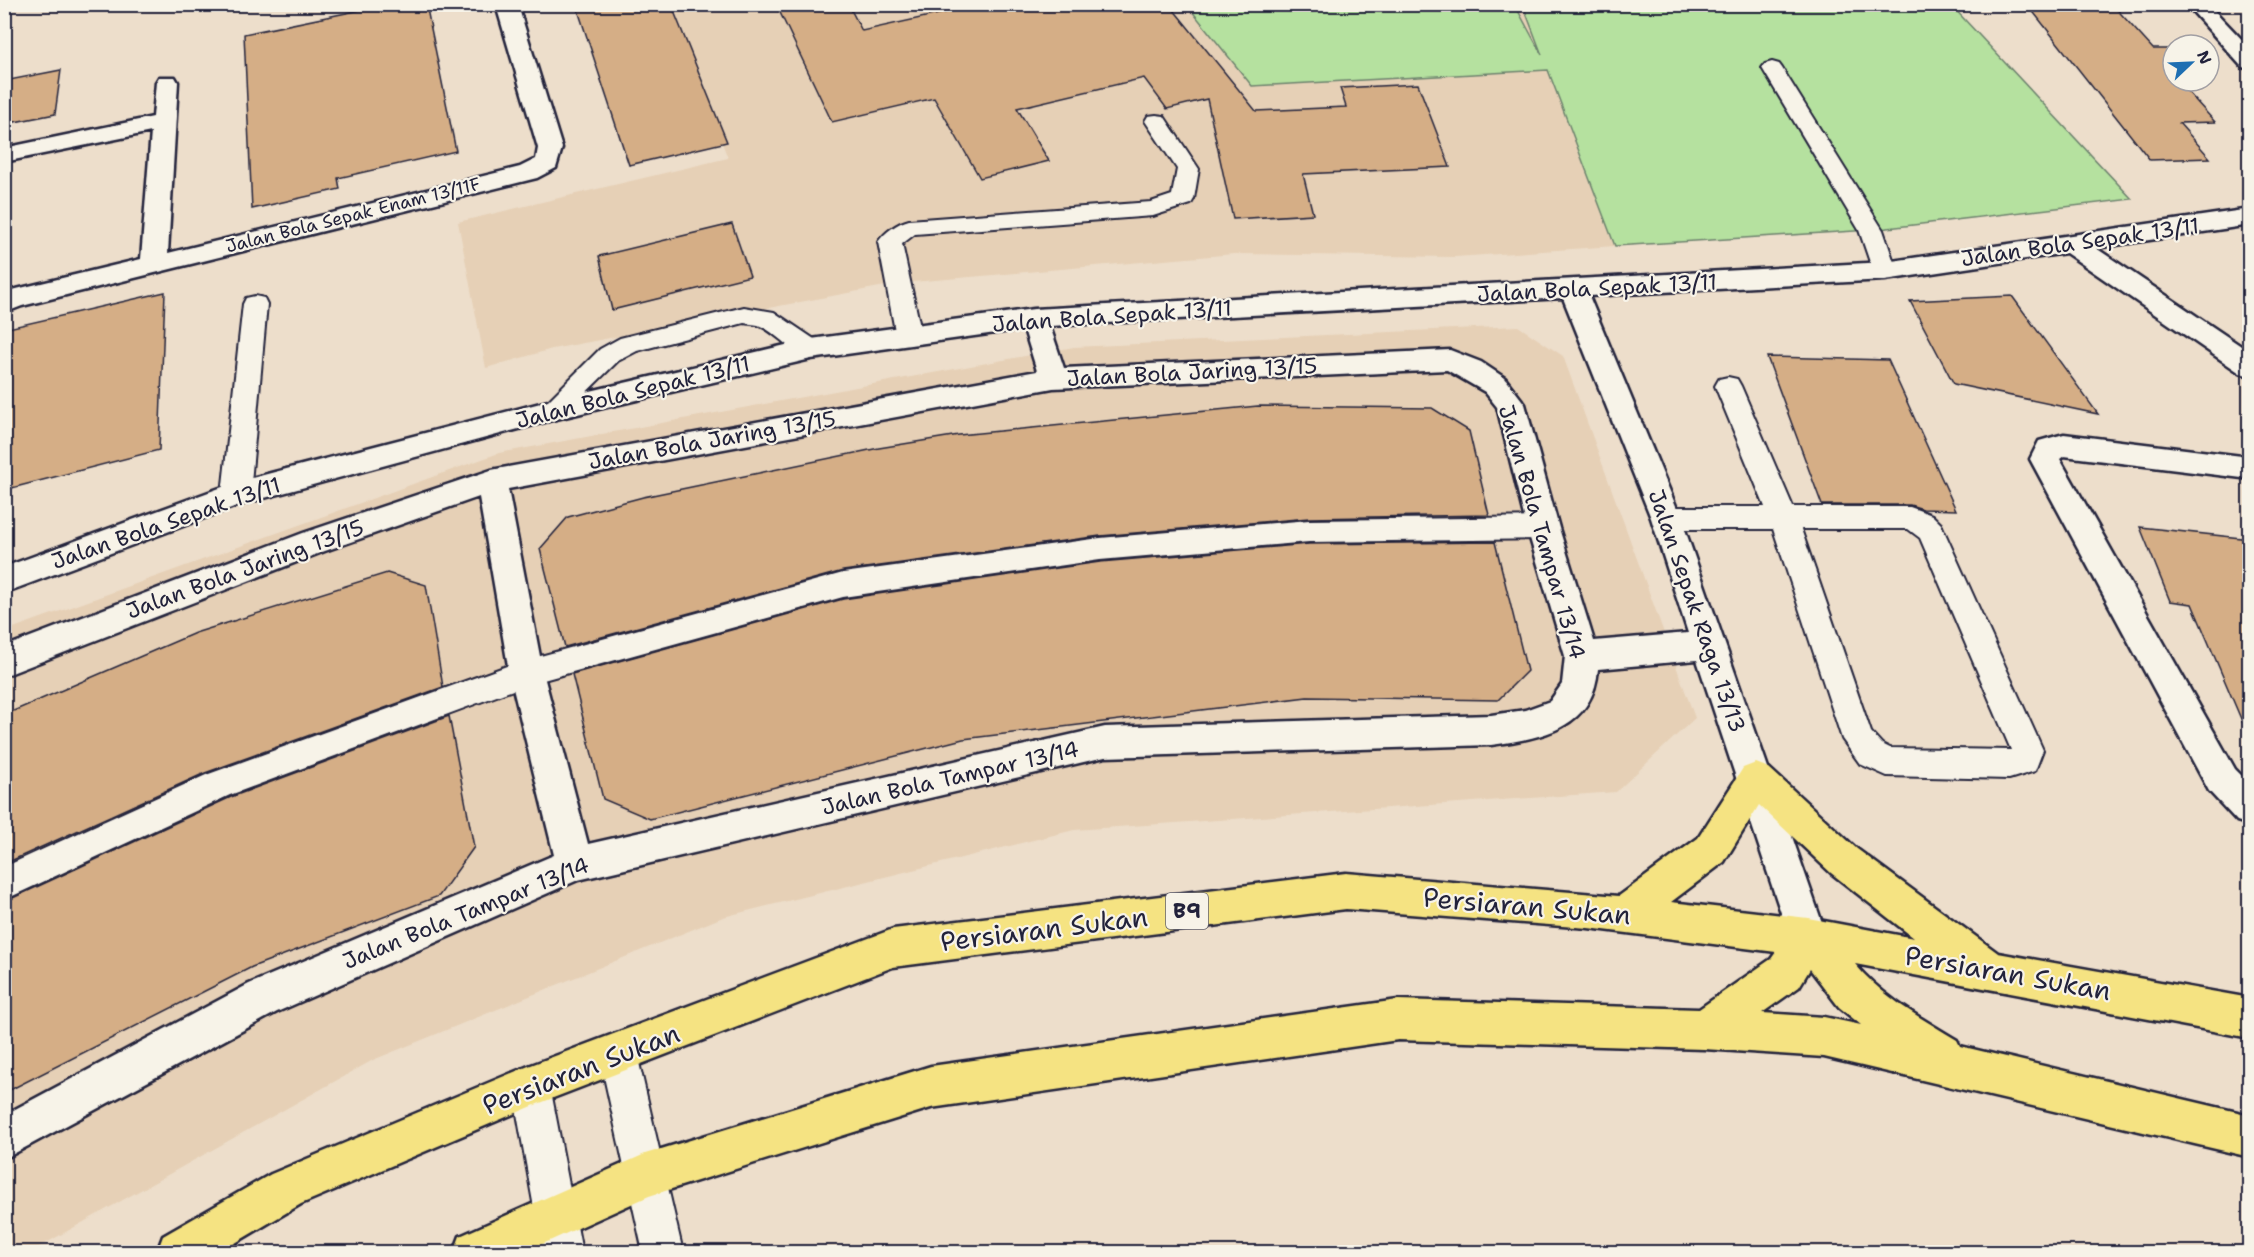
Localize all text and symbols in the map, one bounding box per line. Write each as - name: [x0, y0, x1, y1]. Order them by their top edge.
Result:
- north arrow: [2161, 33, 2221, 93]
- text: N: [2192, 47, 2216, 67]
- street label: Jalan Bola Sepak Enam 13/11F: [223, 172, 483, 258]
- street label: Jalan Bola Sepak 13/11: [1959, 211, 2201, 273]
- street label: Jalan Bola Sepak 13/11: [1476, 267, 1718, 309]
- street label: Jalan Bola Sepak 13/11: [991, 293, 1233, 339]
- street label: Jalan Bola Sepak 13/11: [513, 349, 753, 435]
- street label: Jalan Bola Jaring 13/15: [1066, 351, 1318, 393]
- street label: Jalan Bola Tampar 13/14: [1492, 401, 1592, 663]
- street label: Jalan Bola Jaring 13/15: [586, 404, 838, 476]
- street label: Jalan Bola Sepak 13/11: [48, 470, 284, 576]
- street label: Jalan Sepak Raga 13/13: [1642, 486, 1752, 736]
- street label: Jalan Bola Jaring 13/15: [122, 512, 368, 626]
- street label: Jalan Bola Tampar 13/14: [818, 734, 1082, 822]
- street label: Jalan Bola Tampar 13/14: [339, 850, 593, 976]
- street label: Persiaran Sukan: [1421, 878, 1633, 934]
- road number: B9: [1166, 893, 1208, 929]
- street label: Persiaran Sukan: [938, 898, 1150, 960]
- street label: Persiaran Sukan: [1902, 937, 2114, 1009]
- street label: Persiaran Sukan: [477, 1014, 685, 1124]

